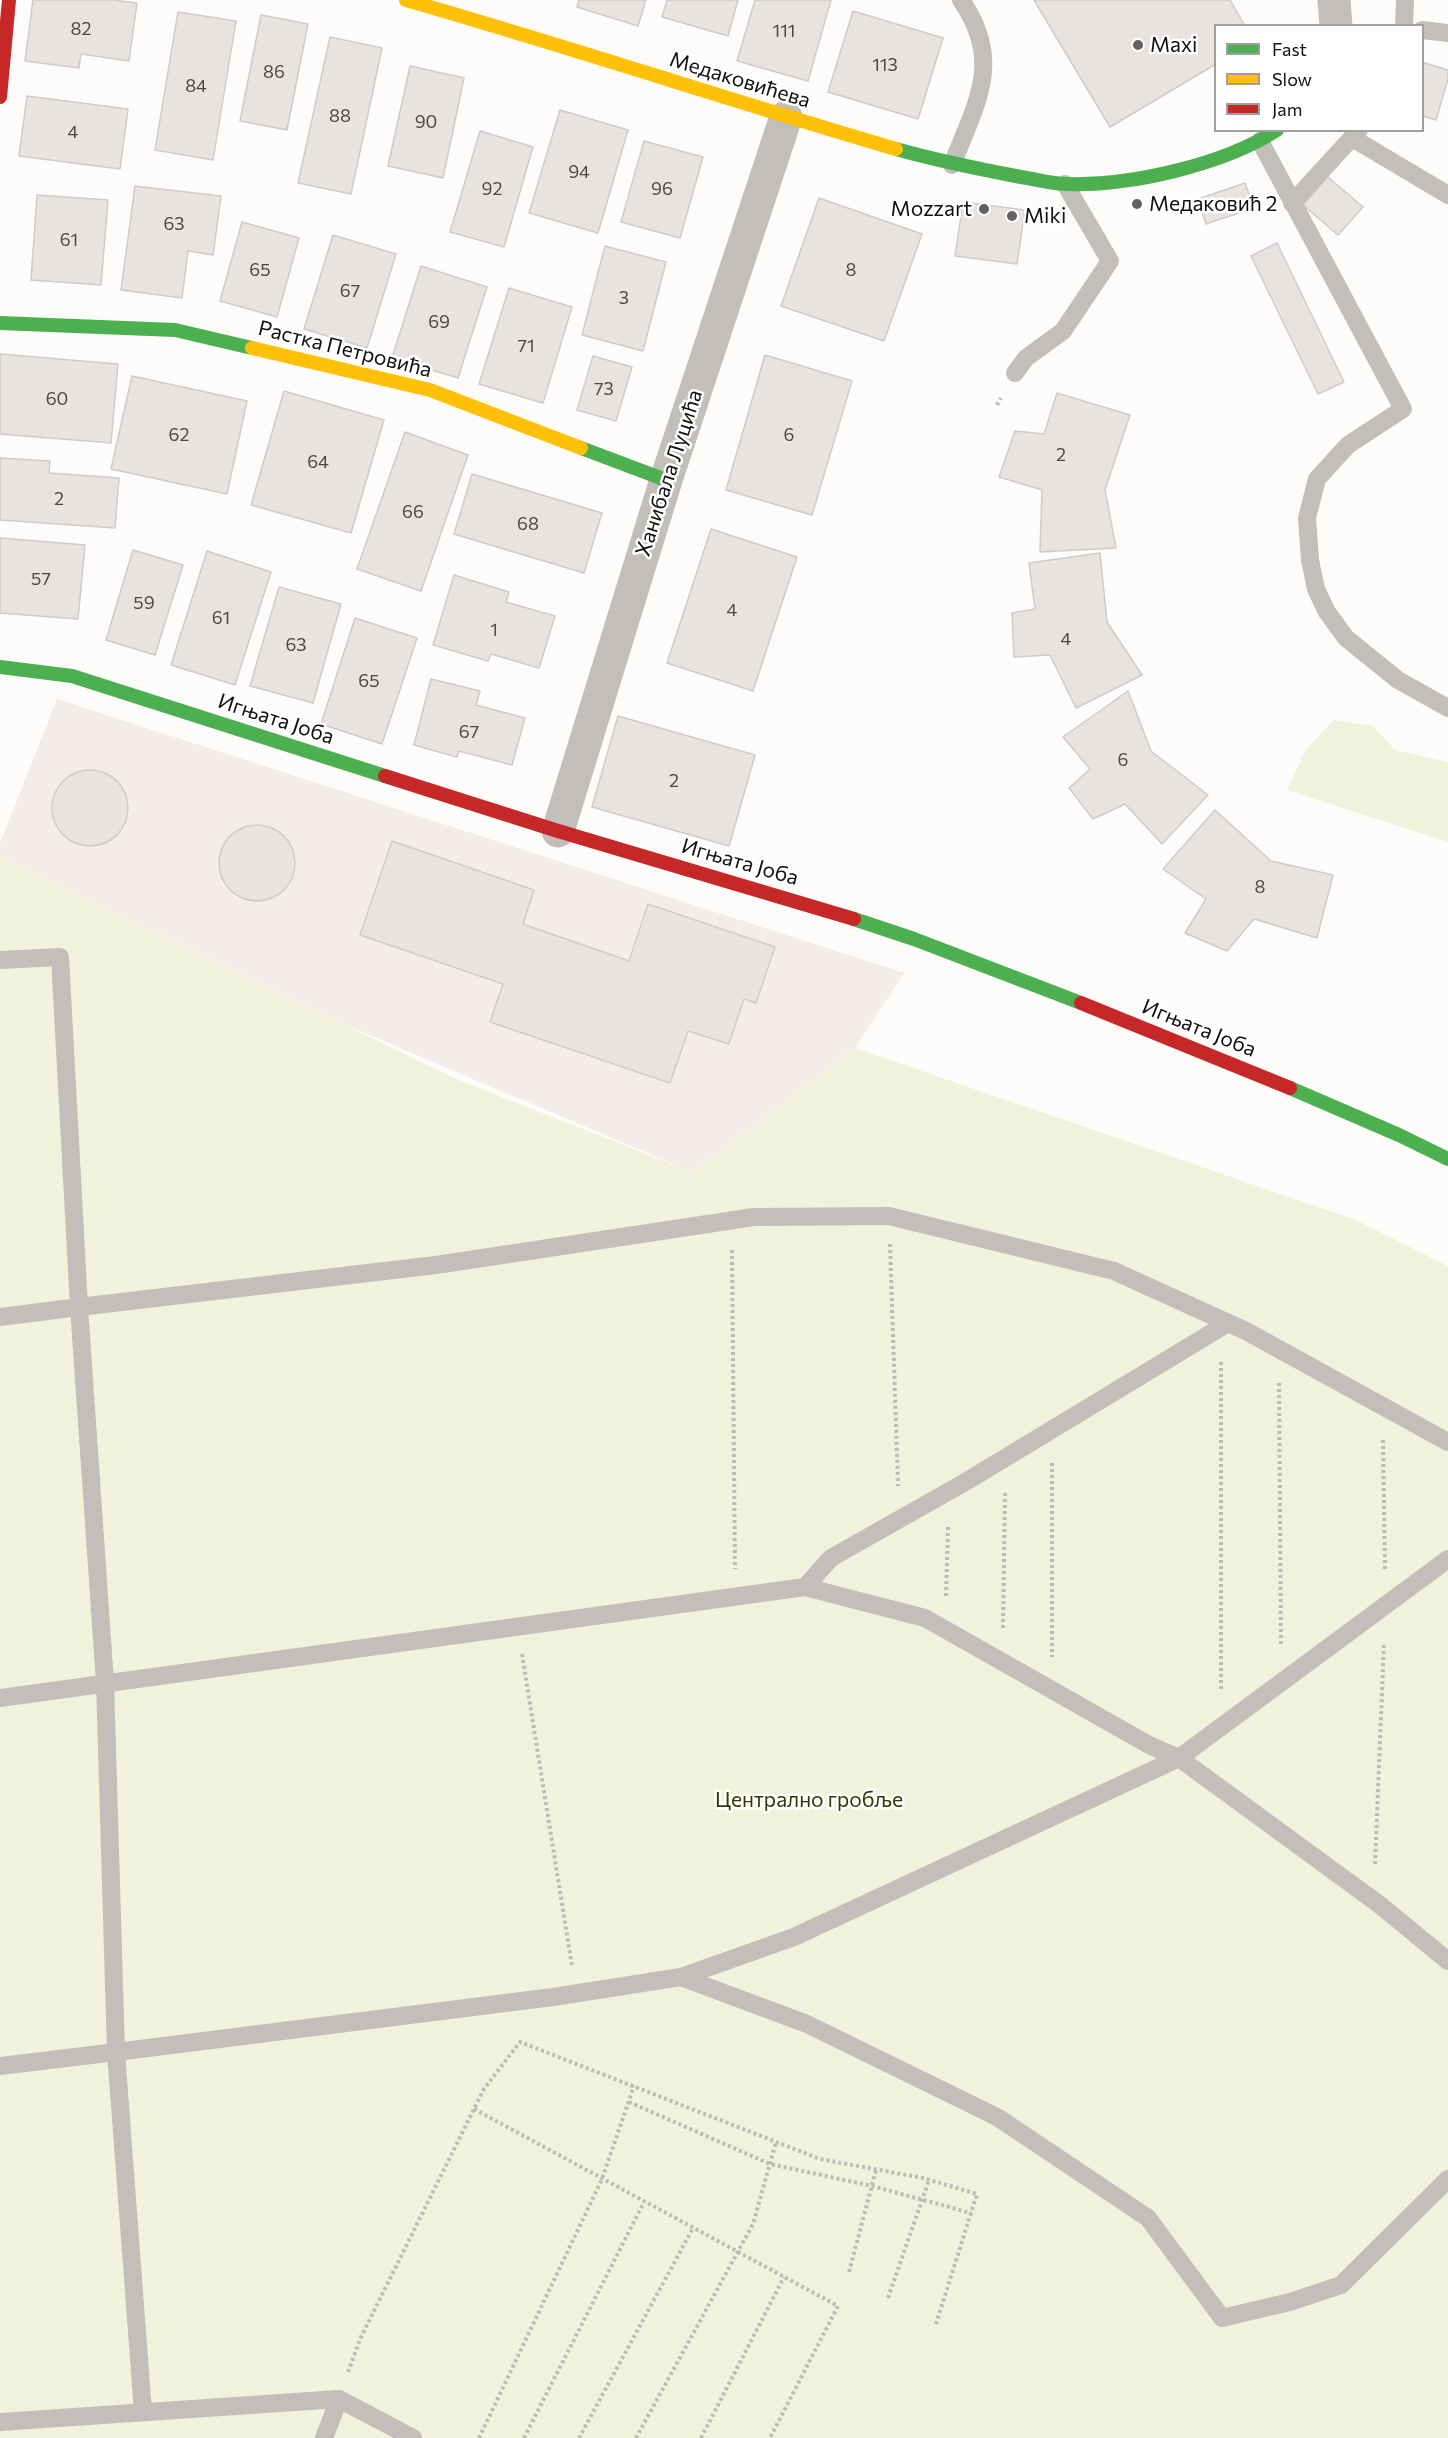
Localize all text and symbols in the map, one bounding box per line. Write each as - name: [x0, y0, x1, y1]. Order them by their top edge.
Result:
- house number: 82: [71, 18, 91, 40]
- house number: 111: [772, 20, 796, 42]
- legend: [1214, 24, 1424, 132]
- place label: Maxi: [1150, 32, 1197, 58]
- marker: Maxi: [1131, 38, 1145, 52]
- text: Fast: [1272, 38, 1307, 60]
- street label: Медаковићева: [667, 47, 813, 113]
- house number: 113: [872, 54, 898, 76]
- house number: 86: [263, 61, 285, 83]
- text: Slow: [1272, 68, 1312, 90]
- house number: 84: [185, 75, 207, 97]
- text: Jam: [1272, 98, 1302, 120]
- house number: 88: [329, 105, 351, 127]
- house number: 90: [415, 111, 437, 133]
- house number: 4: [68, 121, 78, 143]
- house number: 94: [568, 161, 590, 183]
- house number: 92: [482, 178, 502, 200]
- house number: 96: [651, 178, 673, 200]
- place label: Медаковић 2: [1149, 191, 1277, 217]
- place label: Mozzart: [891, 196, 972, 222]
- marker: Медаковић 2: [1130, 197, 1144, 211]
- marker: Mozzart: [977, 202, 991, 216]
- place label: Miki: [1024, 203, 1066, 229]
- marker: Miki: [1005, 209, 1019, 223]
- house number: 63: [163, 213, 185, 235]
- house number: 61: [60, 229, 78, 251]
- house number: 65: [249, 259, 271, 281]
- house number: 8: [846, 259, 856, 281]
- house number: 67: [340, 280, 360, 302]
- house number: 3: [619, 287, 629, 309]
- house number: 69: [428, 311, 450, 333]
- street label: Растка Петровића: [256, 315, 434, 383]
- house number: 71: [517, 335, 535, 357]
- house number: 73: [594, 378, 614, 400]
- street label: Ханибала Луцића: [630, 387, 708, 559]
- house number: 60: [46, 388, 68, 410]
- house number: 62: [169, 424, 189, 446]
- house number: 6: [784, 424, 794, 446]
- house number: 2: [1056, 444, 1066, 466]
- house number: 64: [307, 451, 329, 473]
- house number: 2: [54, 488, 64, 510]
- house number: 66: [402, 501, 424, 523]
- house number: 68: [517, 513, 539, 535]
- house number: 57: [31, 568, 51, 590]
- house number: 59: [133, 592, 155, 614]
- house number: 4: [727, 599, 737, 621]
- house number: 61: [212, 607, 230, 629]
- house number: 1: [490, 619, 498, 641]
- house number: 4: [1061, 628, 1071, 650]
- house number: 63: [285, 634, 307, 656]
- house number: 65: [358, 670, 380, 692]
- street label: Игњата Јоба: [215, 688, 337, 750]
- house number: 67: [459, 721, 479, 743]
- house number: 6: [1118, 749, 1128, 771]
- house number: 2: [669, 770, 679, 792]
- street label: Игњата Јоба: [679, 833, 801, 891]
- house number: 8: [1255, 876, 1265, 898]
- street label: Игњата Јоба: [1138, 994, 1260, 1062]
- park label: Централно гробље: [715, 1787, 903, 1813]

